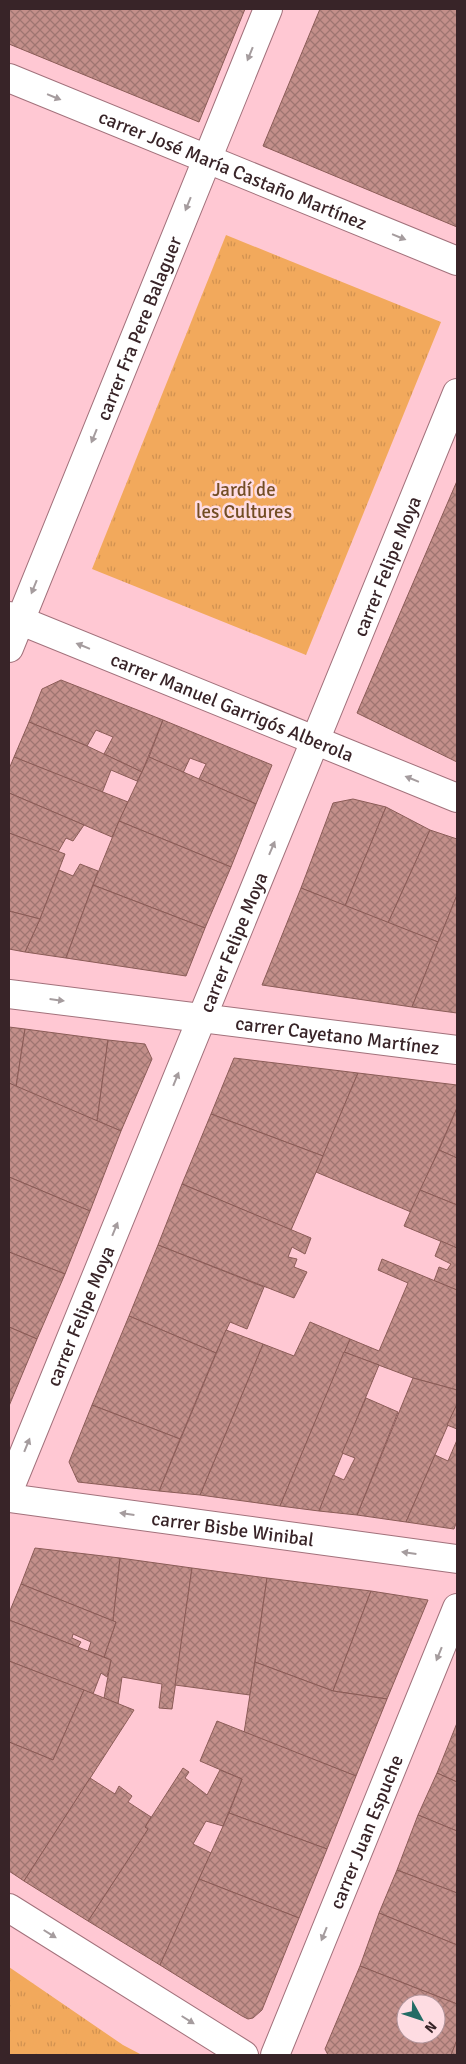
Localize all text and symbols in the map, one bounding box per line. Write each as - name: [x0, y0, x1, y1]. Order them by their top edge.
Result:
- one-way arrow: [246, 47, 254, 62]
- one-way arrow: [47, 93, 62, 101]
- street label: carrer José María Castaño Martínez: [95, 105, 370, 236]
- one-way arrow: [184, 197, 192, 212]
- street label: carrer Fra Pere Balaguer: [91, 233, 188, 424]
- one-way arrow: [392, 234, 406, 242]
- one-way arrow: [90, 429, 98, 443]
- park label: Jardí de les Cultures: [196, 478, 292, 524]
- street label: carrer Felipe Moya: [348, 493, 427, 640]
- one-way arrow: [29, 579, 37, 594]
- one-way arrow: [76, 642, 90, 650]
- street label: carrer Manuel Garrigós Alberola: [107, 648, 357, 768]
- one-way arrow: [405, 775, 419, 783]
- one-way arrow: [268, 841, 276, 855]
- street label: carrer Felipe Moya: [195, 869, 274, 1016]
- one-way arrow: [49, 996, 65, 1004]
- street label: carrer Cayetano Martínez: [234, 1011, 441, 1061]
- one-way arrow: [172, 1071, 180, 1086]
- one-way arrow: [111, 1222, 119, 1237]
- street label: carrer Felipe Moya: [42, 1243, 120, 1390]
- one-way arrow: [23, 1437, 31, 1452]
- street label: carrer Bisbe Winibal: [150, 1507, 316, 1552]
- one-way arrow: [118, 1510, 134, 1518]
- one-way arrow: [401, 1549, 417, 1557]
- one-way arrow: [435, 1646, 442, 1661]
- street label: carrer Juan Espuche: [325, 1751, 409, 1913]
- one-way arrow: [320, 1926, 328, 1941]
- one-way arrow: [44, 1929, 57, 1938]
- north arrow: [396, 1994, 446, 2044]
- one-way arrow: [181, 2015, 194, 2025]
- text: N: [421, 2018, 440, 2036]

